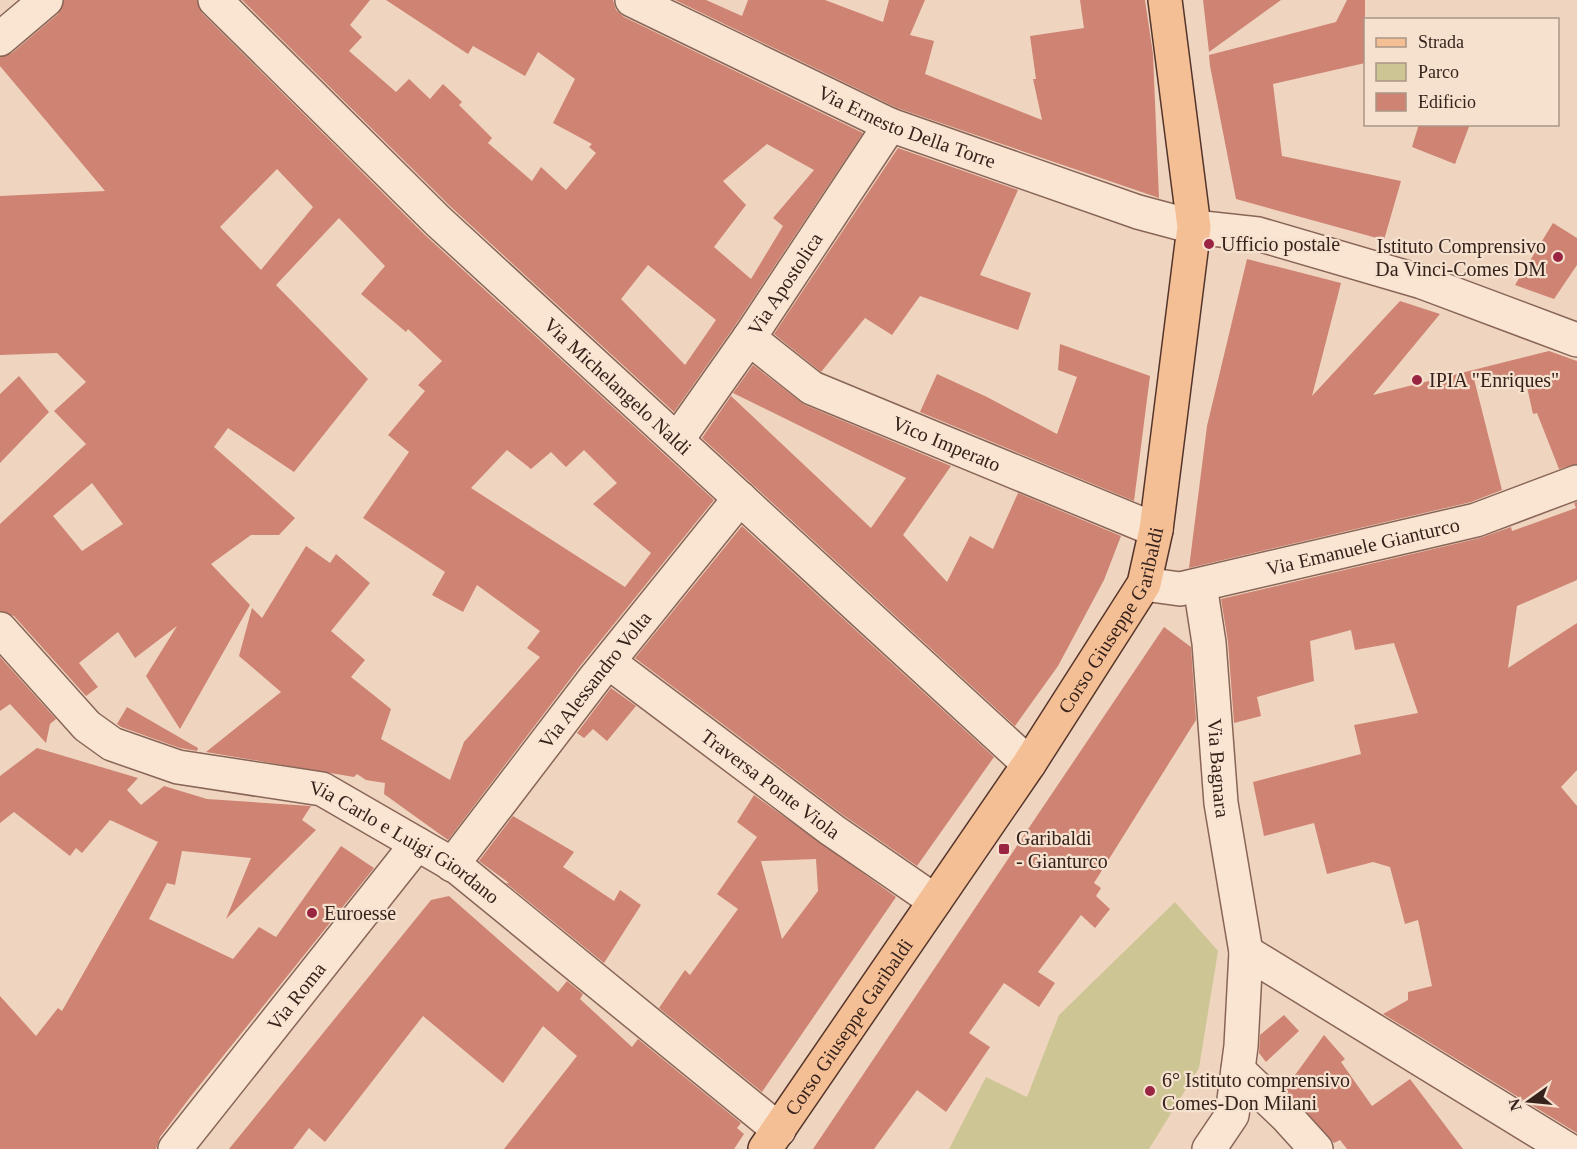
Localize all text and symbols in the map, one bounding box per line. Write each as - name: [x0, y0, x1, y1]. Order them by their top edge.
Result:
- legend: [1364, 18, 1559, 126]
- text: Strada: [1418, 32, 1464, 52]
- text: Parco: [1418, 62, 1459, 82]
- street label: Via Ernesto Della Torre: [814, 81, 999, 172]
- text: Edificio: [1418, 92, 1476, 112]
- street label: Via Apostolica: [743, 228, 827, 339]
- place label: Ufficio postale: [1221, 233, 1340, 256]
- place label: Istituto Comprensivo Da Vinci-Comes DM: [1375, 235, 1546, 280]
- marker: Ufficio postale: [1202, 237, 1216, 251]
- marker: Istituto Comprensivo Da Vinci-Comes DM: [1551, 250, 1565, 264]
- street label: Via Michelangelo Naldi: [539, 313, 696, 460]
- place label: IPIA "Enriques": [1429, 369, 1559, 392]
- marker: IPIA "Enriques": [1410, 373, 1424, 387]
- street label: Vico Imperato: [889, 411, 1004, 476]
- street label: Via Emanuele Gianturco: [1264, 513, 1462, 580]
- street label: Corso Giuseppe Garibaldi: [1053, 524, 1167, 717]
- street label: Via Alessandro Volta: [534, 607, 656, 753]
- street label: Via Bagnara: [1204, 718, 1234, 819]
- street label: Traversa Ponte Viola: [697, 725, 844, 843]
- street label: Via Carlo e Luigi Giordano: [308, 776, 504, 908]
- place label: Garibaldi - Gianturco: [1016, 827, 1108, 872]
- marker: Garibaldi - Gianturco: [997, 842, 1011, 856]
- place label: Euroesse: [324, 902, 396, 924]
- marker: Euroesse: [305, 906, 319, 920]
- street label: Corso Giuseppe Garibaldi: [781, 934, 917, 1119]
- street label: Via Roma: [263, 958, 330, 1035]
- place label: 6° Istituto comprensivo Comes-Don Milani: [1162, 1069, 1350, 1114]
- north arrow: [1499, 1071, 1559, 1131]
- marker: 6° Istituto comprensivo Comes-Don Milani: [1143, 1084, 1157, 1098]
- text: N: [1505, 1097, 1525, 1113]

